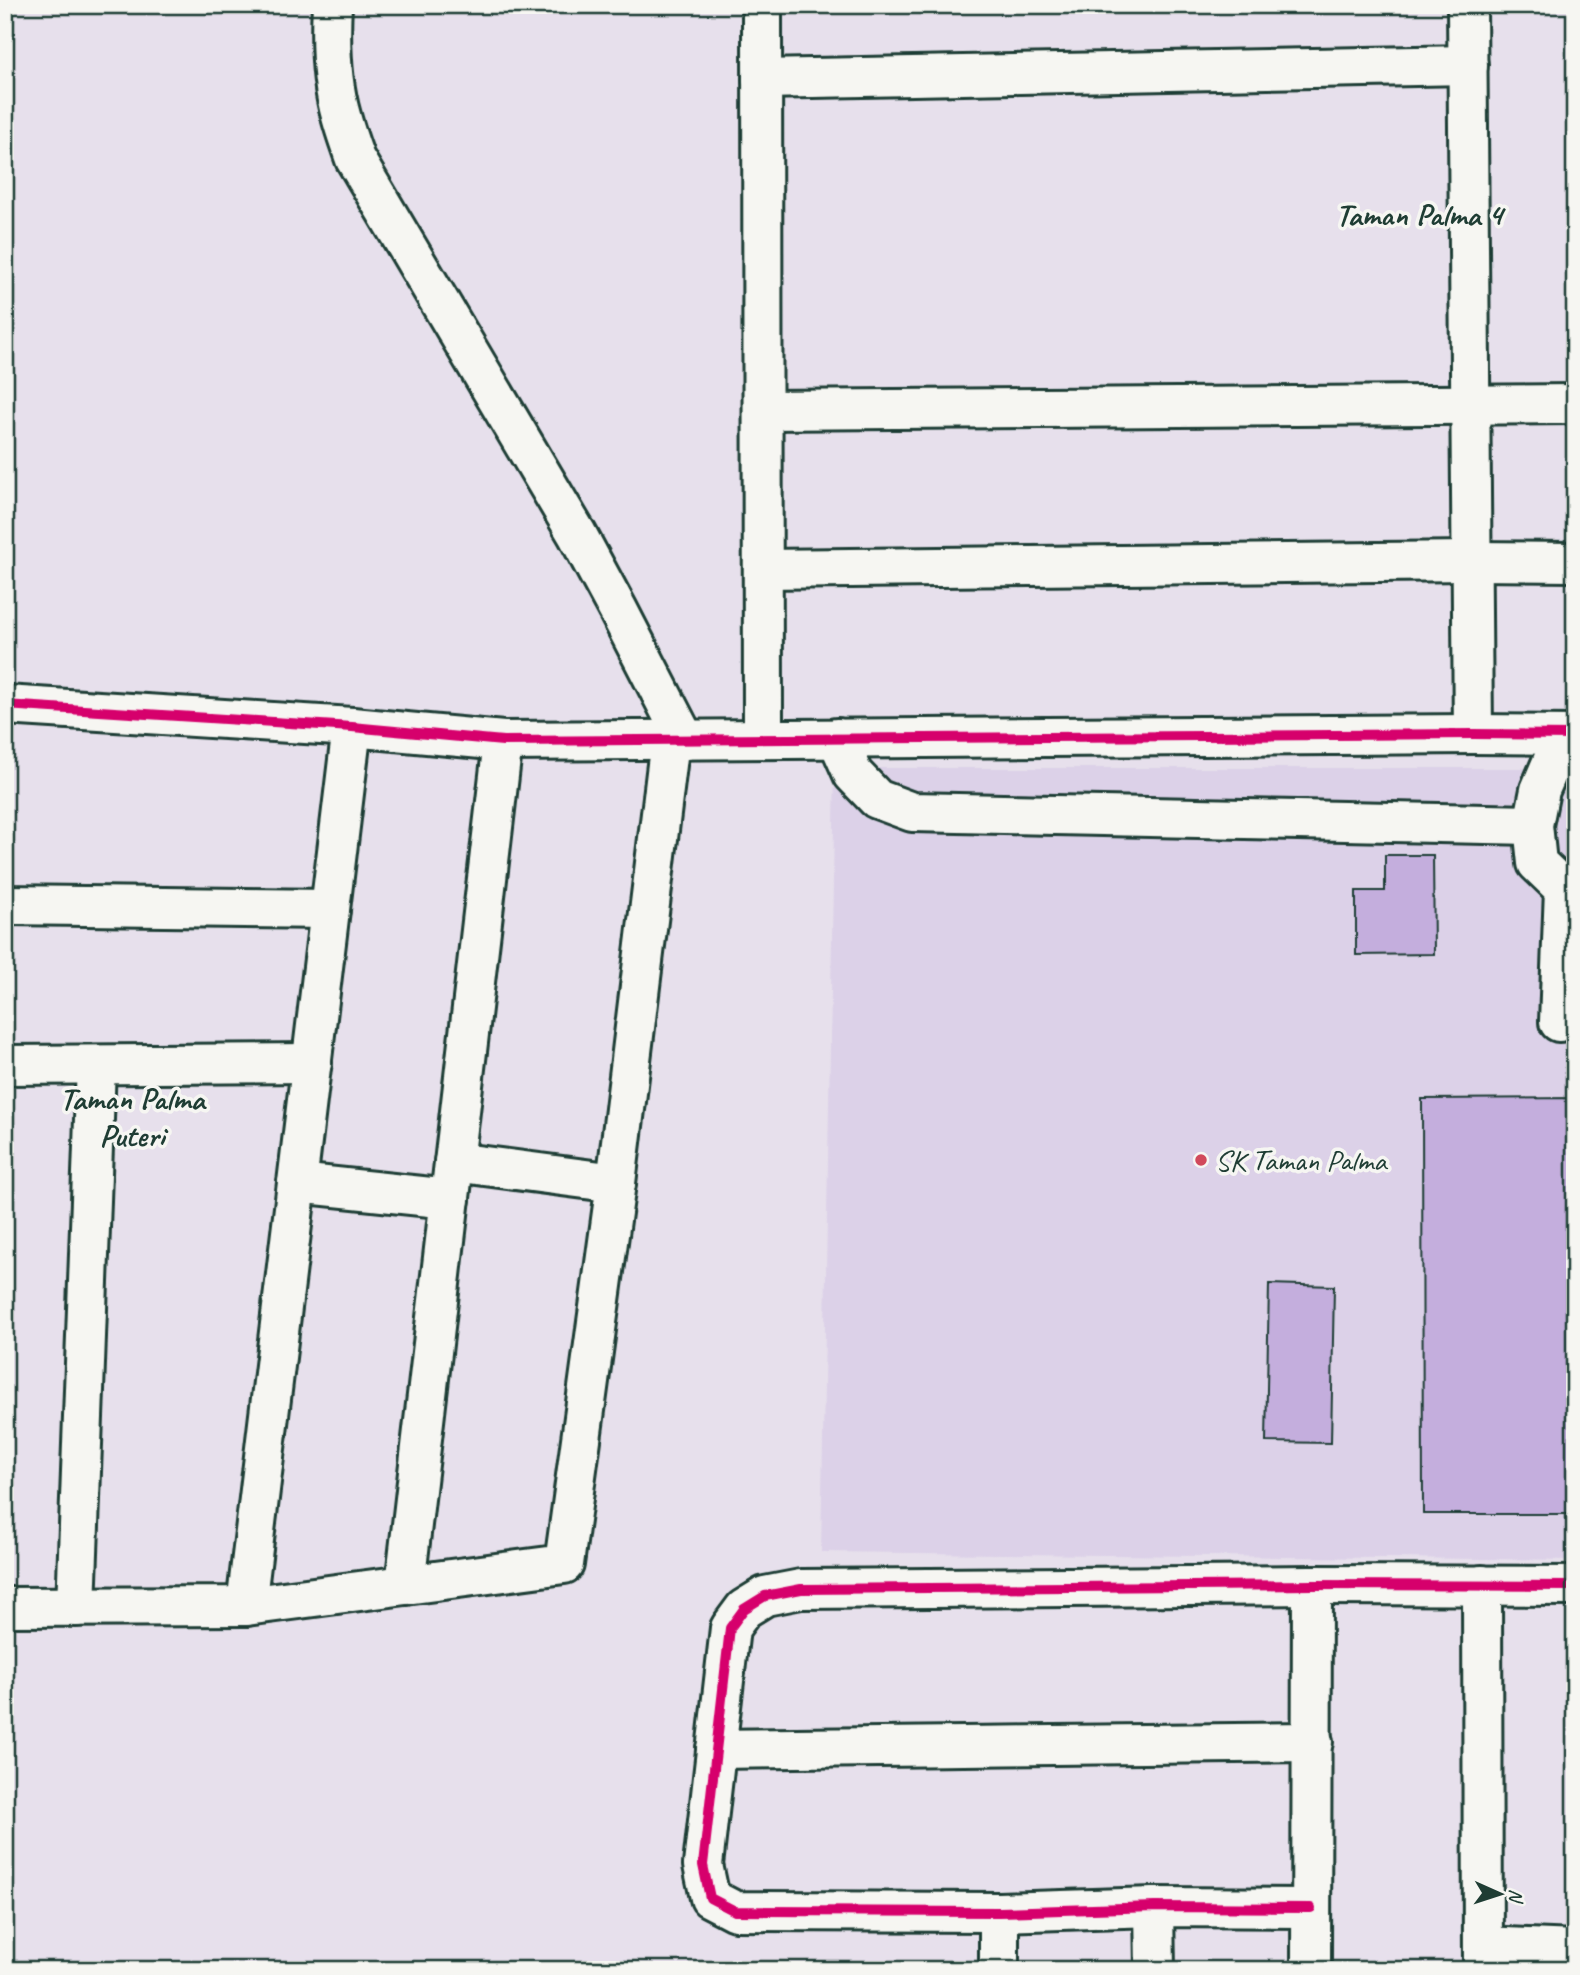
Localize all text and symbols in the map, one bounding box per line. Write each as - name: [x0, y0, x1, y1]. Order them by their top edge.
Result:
- district label: Taman Palma 4: [1335, 194, 1506, 235]
- district label: Taman Palma Puteri: [60, 1078, 207, 1156]
- place label: SK Taman Palma: [1215, 1141, 1388, 1179]
- marker: SK Taman Palma: [1193, 1152, 1209, 1168]
- north arrow: [1464, 1860, 1534, 1930]
- text: N: [1504, 1888, 1528, 1905]

